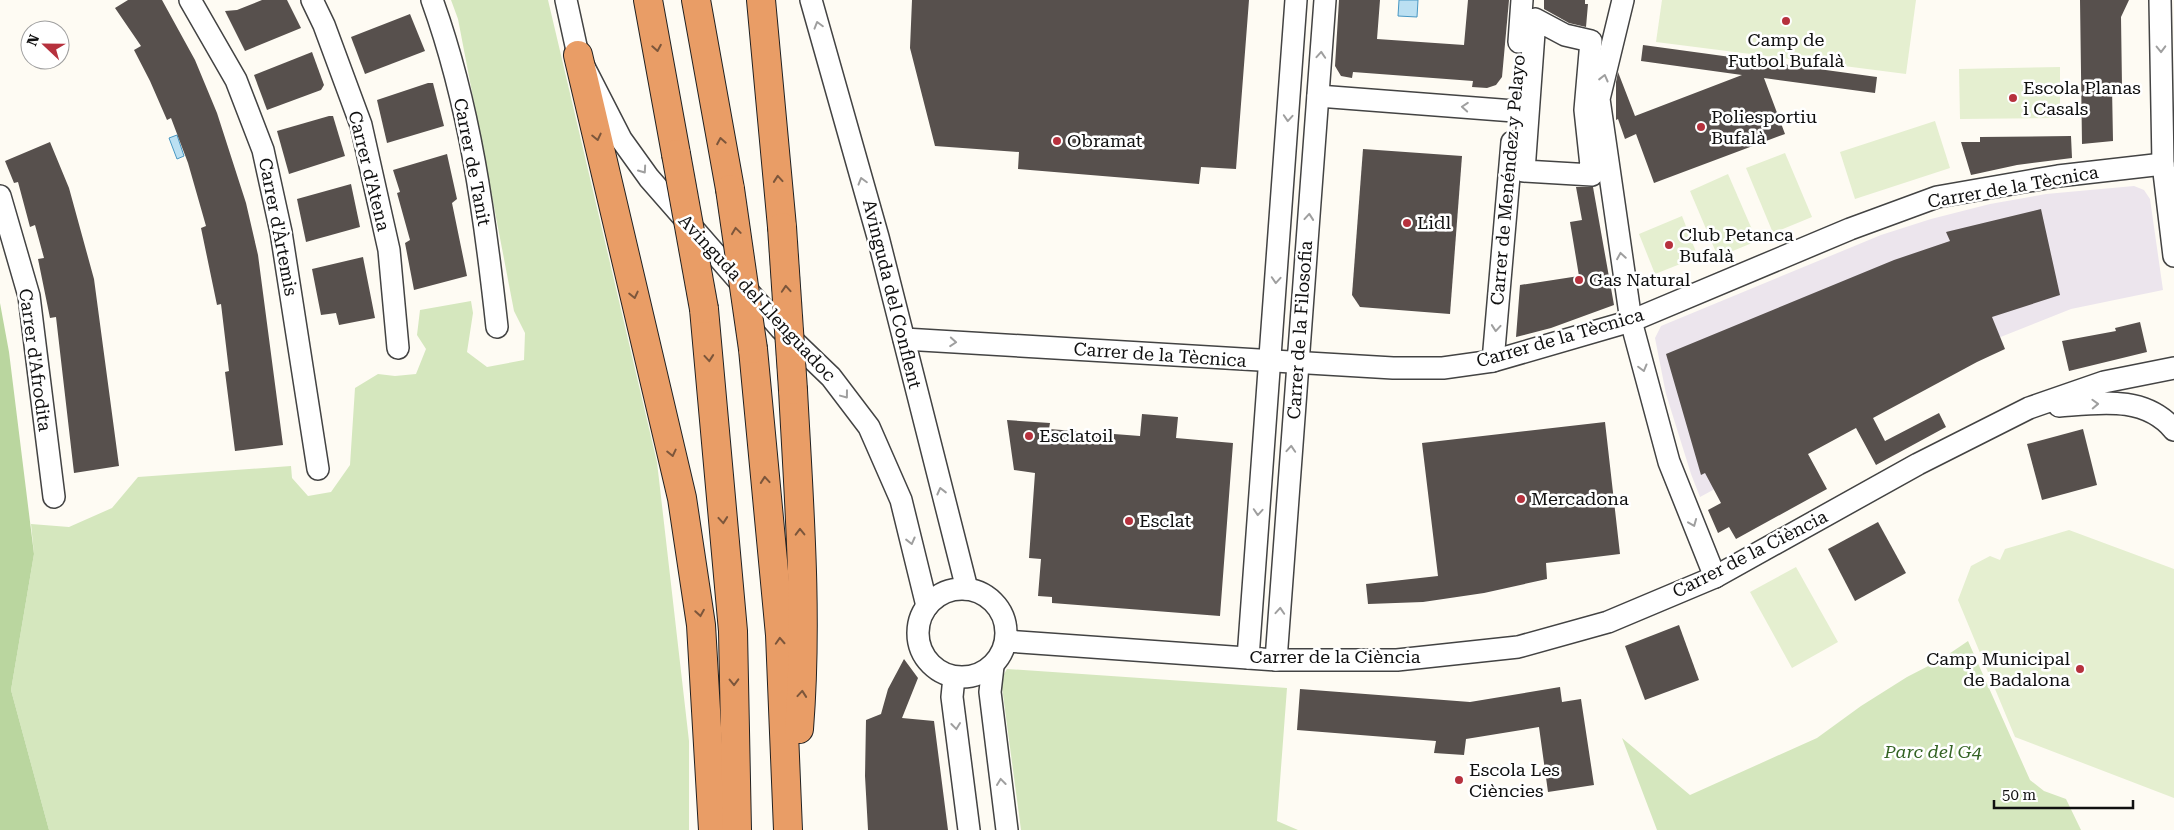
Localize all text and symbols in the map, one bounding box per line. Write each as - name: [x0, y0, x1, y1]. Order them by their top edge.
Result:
- marker: Camp de Futbol Bufalà: [1780, 15, 1792, 27]
- north arrow: [20, 20, 70, 70]
- one-way arrow: [813, 21, 823, 29]
- place label: Camp de Futbol Bufalà: [1728, 29, 1844, 71]
- text: N: [24, 32, 42, 48]
- one-way arrow: [651, 44, 661, 52]
- one-way arrow: [2156, 45, 2166, 53]
- one-way arrow: [1316, 51, 1327, 59]
- street label: Carrer de Menéndez y Pelayo: [1486, 54, 1529, 306]
- one-way arrow: [1598, 73, 1609, 82]
- place label: Escola Planas i Casals: [2023, 77, 2141, 119]
- marker: Escola Planas i Casals: [2007, 92, 2019, 104]
- street label: Carrer de Tanit: [450, 96, 495, 228]
- one-way arrow: [1461, 102, 1469, 113]
- place label: Poliesportiu Bufalà: [1711, 106, 1817, 148]
- street label: Carrer d'Atena: [344, 109, 395, 233]
- one-way arrow: [1282, 115, 1293, 123]
- marker: Poliesportiu Bufalà: [1695, 121, 1707, 133]
- place label: Obramat: [1067, 130, 1143, 151]
- one-way arrow: [591, 132, 602, 141]
- marker: Obramat: [1051, 135, 1063, 147]
- one-way arrow: [717, 137, 727, 146]
- street label: Carrer d'Àrtemis: [255, 156, 302, 298]
- street label: Carrer de la Tècnica: [1926, 161, 2100, 212]
- one-way arrow: [637, 164, 646, 174]
- one-way arrow: [772, 175, 783, 183]
- one-way arrow: [858, 177, 868, 186]
- street label: Avinguda del Conflent: [859, 197, 926, 391]
- street label: Avinguda del Llenguadoc: [675, 210, 840, 385]
- place label: Lidl: [1417, 212, 1451, 233]
- one-way arrow: [1303, 213, 1314, 221]
- marker: Lidl: [1401, 217, 1413, 229]
- place label: Club Petanca Bufalà: [1679, 224, 1794, 266]
- one-way arrow: [731, 227, 742, 235]
- marker: Club Petanca Bufalà: [1663, 239, 1675, 251]
- street label: Carrer de la Filosofia: [1283, 240, 1316, 420]
- one-way arrow: [1616, 251, 1626, 260]
- place label: Gas Natural: [1589, 269, 1691, 290]
- marker: Gas Natural: [1573, 274, 1585, 286]
- one-way arrow: [1270, 277, 1281, 285]
- one-way arrow: [781, 285, 792, 293]
- street label: Carrer d'Afrodita: [15, 287, 56, 433]
- one-way arrow: [628, 291, 639, 300]
- street label: Carrer de la Tècnica: [1474, 304, 1646, 371]
- one-way arrow: [1491, 324, 1502, 332]
- one-way arrow: [949, 336, 957, 347]
- street label: Carrer de la Tècnica: [1073, 338, 1247, 371]
- one-way arrow: [703, 354, 714, 362]
- one-way arrow: [1638, 364, 1648, 372]
- one-way arrow: [839, 389, 847, 398]
- one-way arrow: [2091, 398, 2099, 409]
- place label: Esclatoil: [1039, 425, 1114, 446]
- marker: Esclatoil: [1023, 430, 1035, 442]
- one-way arrow: [1286, 445, 1297, 453]
- one-way arrow: [666, 449, 677, 458]
- one-way arrow: [760, 475, 771, 483]
- one-way arrow: [936, 487, 947, 496]
- place label: Mercadona: [1531, 488, 1629, 509]
- marker: Mercadona: [1515, 493, 1527, 505]
- street label: Carrer de la Ciència: [1669, 505, 1831, 602]
- one-way arrow: [1253, 509, 1264, 517]
- place label: Esclat: [1139, 510, 1191, 531]
- marker: Esclat: [1123, 515, 1135, 527]
- one-way arrow: [717, 516, 728, 524]
- one-way arrow: [1687, 518, 1697, 526]
- one-way arrow: [795, 528, 806, 536]
- one-way arrow: [905, 537, 916, 546]
- one-way arrow: [1274, 607, 1285, 615]
- one-way arrow: [694, 609, 704, 618]
- one-way arrow: [775, 637, 786, 645]
- street label: Carrer de la Ciència: [1250, 646, 1421, 667]
- place label: Camp Municipal de Badalona: [1926, 648, 2070, 690]
- marker: Camp Municipal de Badalona: [2074, 663, 2086, 675]
- one-way arrow: [729, 678, 740, 686]
- one-way arrow: [796, 690, 807, 698]
- one-way arrow: [950, 722, 961, 730]
- park label: Parc del G4: [1883, 741, 1982, 762]
- place label: Escola Les Ciències: [1469, 759, 1560, 801]
- marker: Escola Les Ciències: [1453, 774, 1465, 786]
- one-way arrow: [996, 777, 1007, 785]
- scale bar: [1994, 778, 2133, 810]
- text: 50 m: [2002, 786, 2037, 804]

